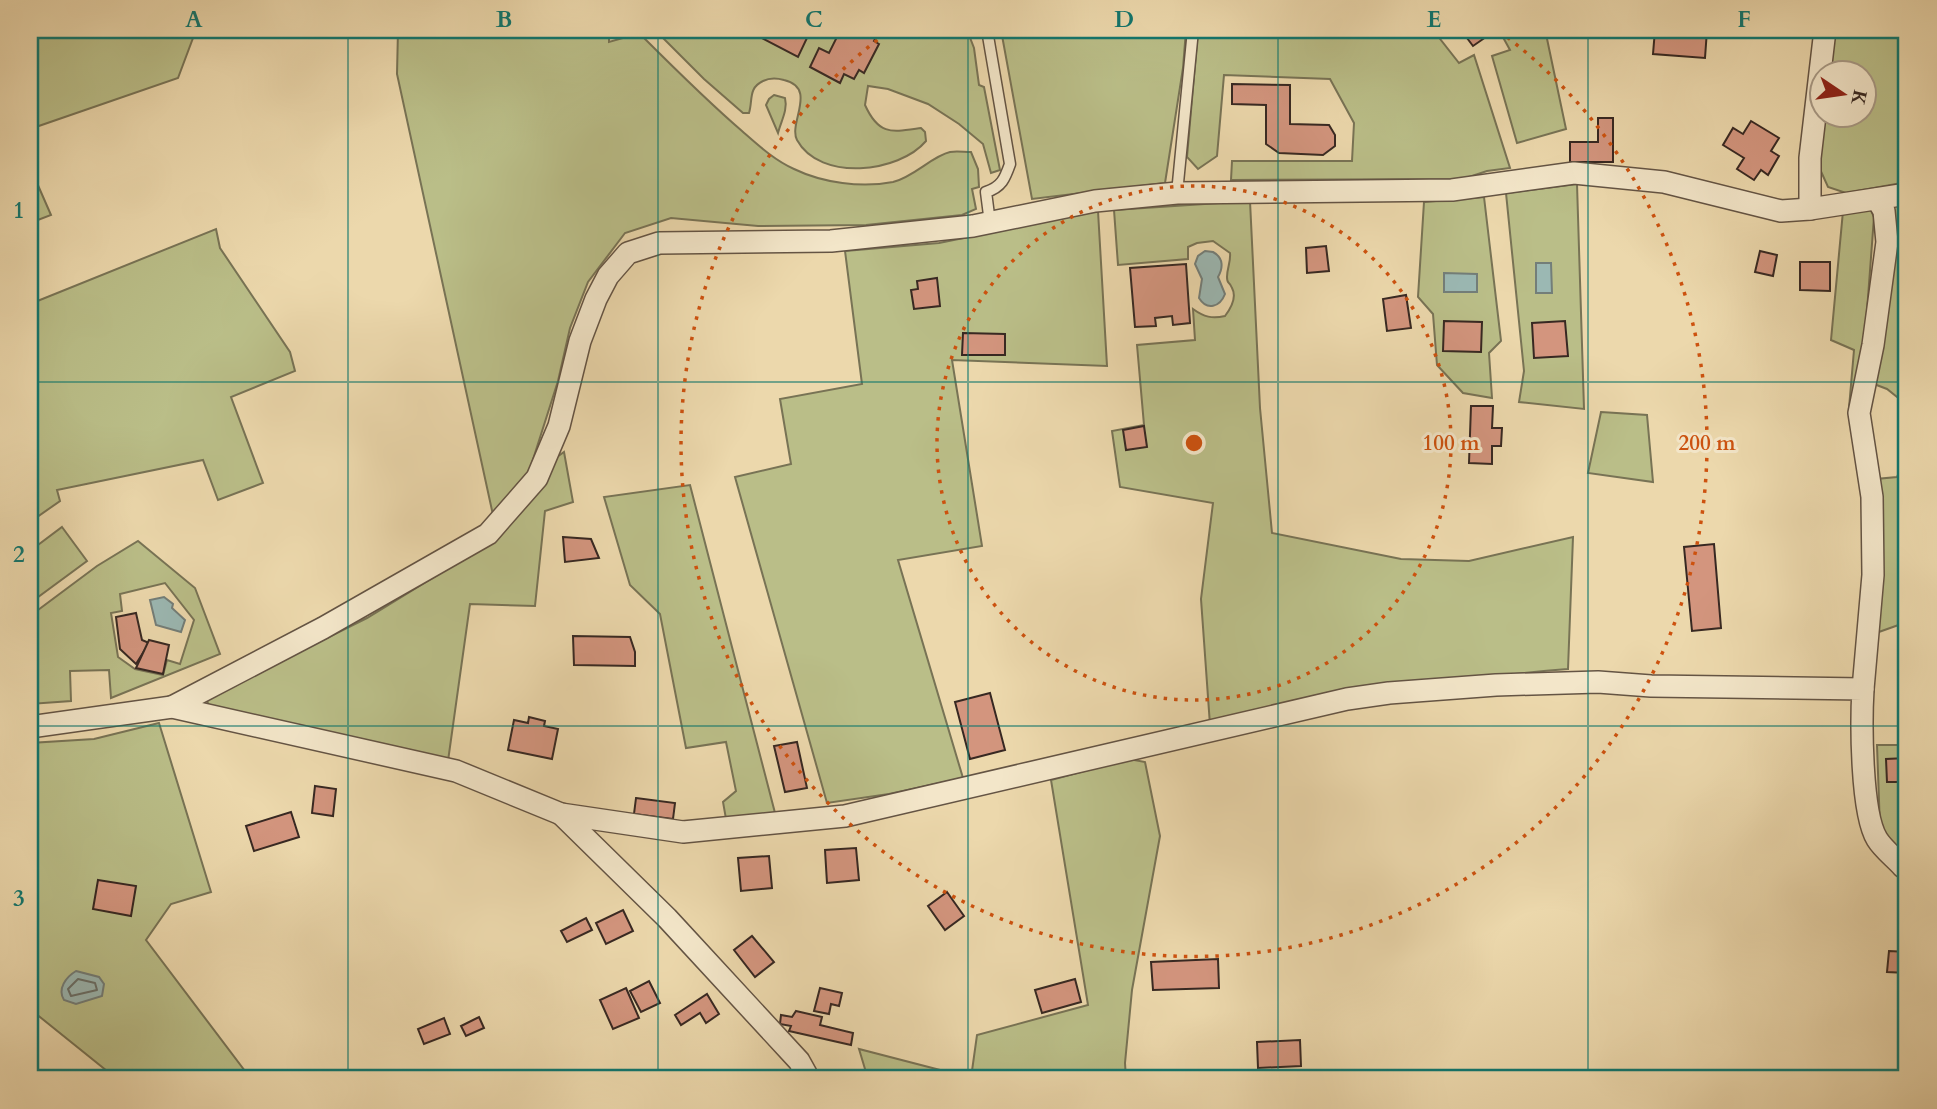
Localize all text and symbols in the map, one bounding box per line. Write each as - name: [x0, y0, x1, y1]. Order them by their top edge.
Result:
- text: A: [185, 4, 203, 35]
- text: B: [496, 4, 512, 35]
- text: C: [805, 4, 823, 35]
- text: D: [1114, 4, 1134, 35]
- text: E: [1427, 4, 1441, 35]
- text: F: [1737, 4, 1751, 35]
- north arrow: [1808, 60, 1878, 130]
- text: K: [1844, 87, 1873, 109]
- text: 1: [13, 195, 25, 226]
- text: 100 m: [1422, 429, 1480, 458]
- text: 200 m: [1678, 429, 1736, 458]
- centre of rings: [1182, 431, 1206, 455]
- text: 2: [13, 539, 25, 570]
- text: 3: [13, 883, 25, 914]

